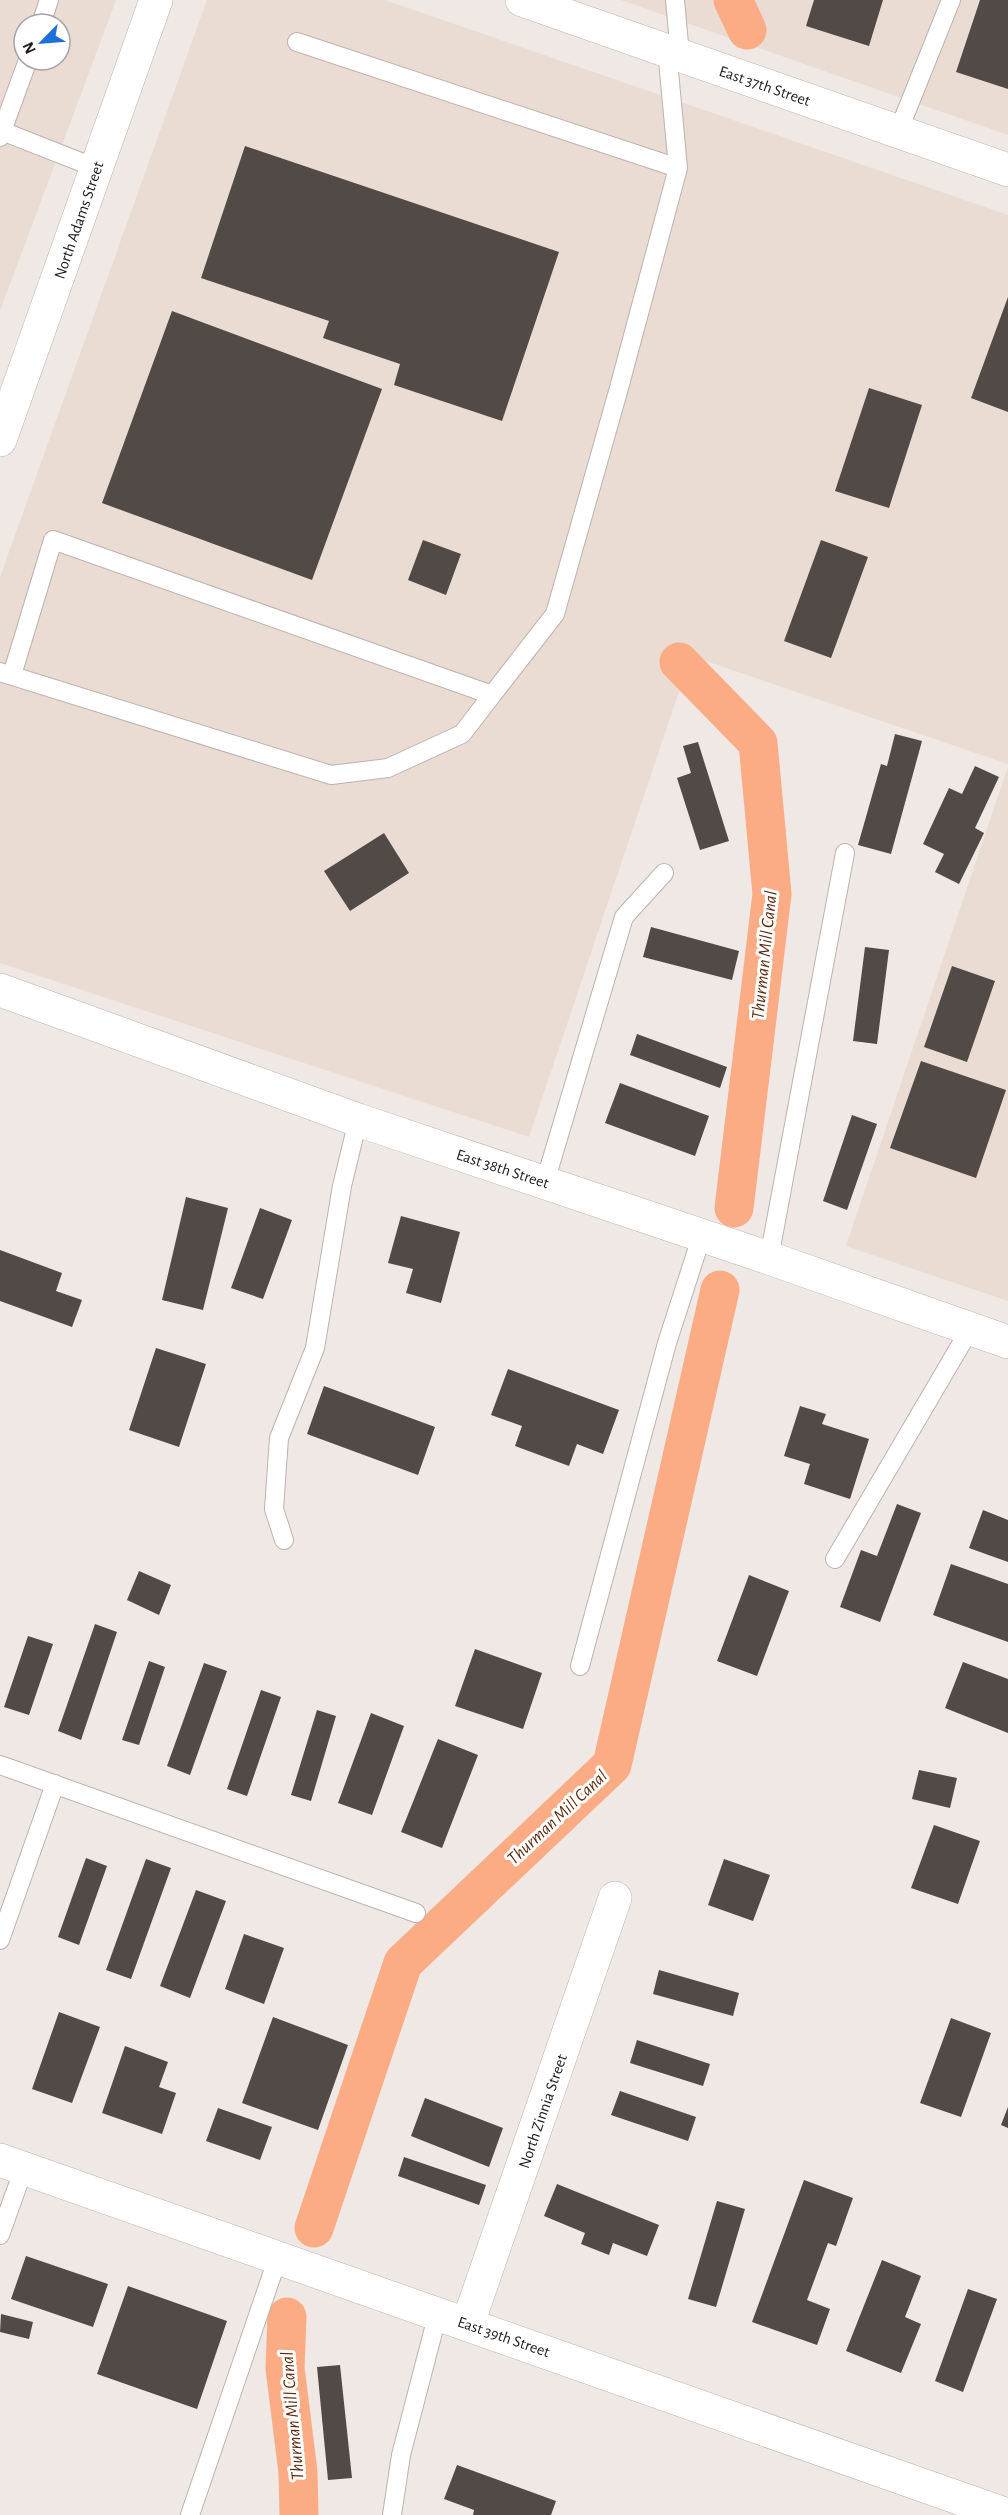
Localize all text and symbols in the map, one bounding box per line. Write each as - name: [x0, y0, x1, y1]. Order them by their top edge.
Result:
- north arrow: [12, 12, 72, 72]
- text: N: [20, 39, 39, 56]
- street label: East 37th Street: [717, 63, 812, 109]
- street label: North Adams Street: [51, 160, 107, 281]
- water label: Thurman Mill Canal: [749, 890, 781, 1020]
- street label: East 38th Street: [454, 1146, 551, 1191]
- water label: Thurman Mill Canal: [504, 1767, 611, 1868]
- street label: North Zinnia Street: [516, 2052, 570, 2171]
- street label: East 39th Street: [456, 2314, 552, 2360]
- water label: Thurman Mill Canal: [278, 2351, 308, 2481]

